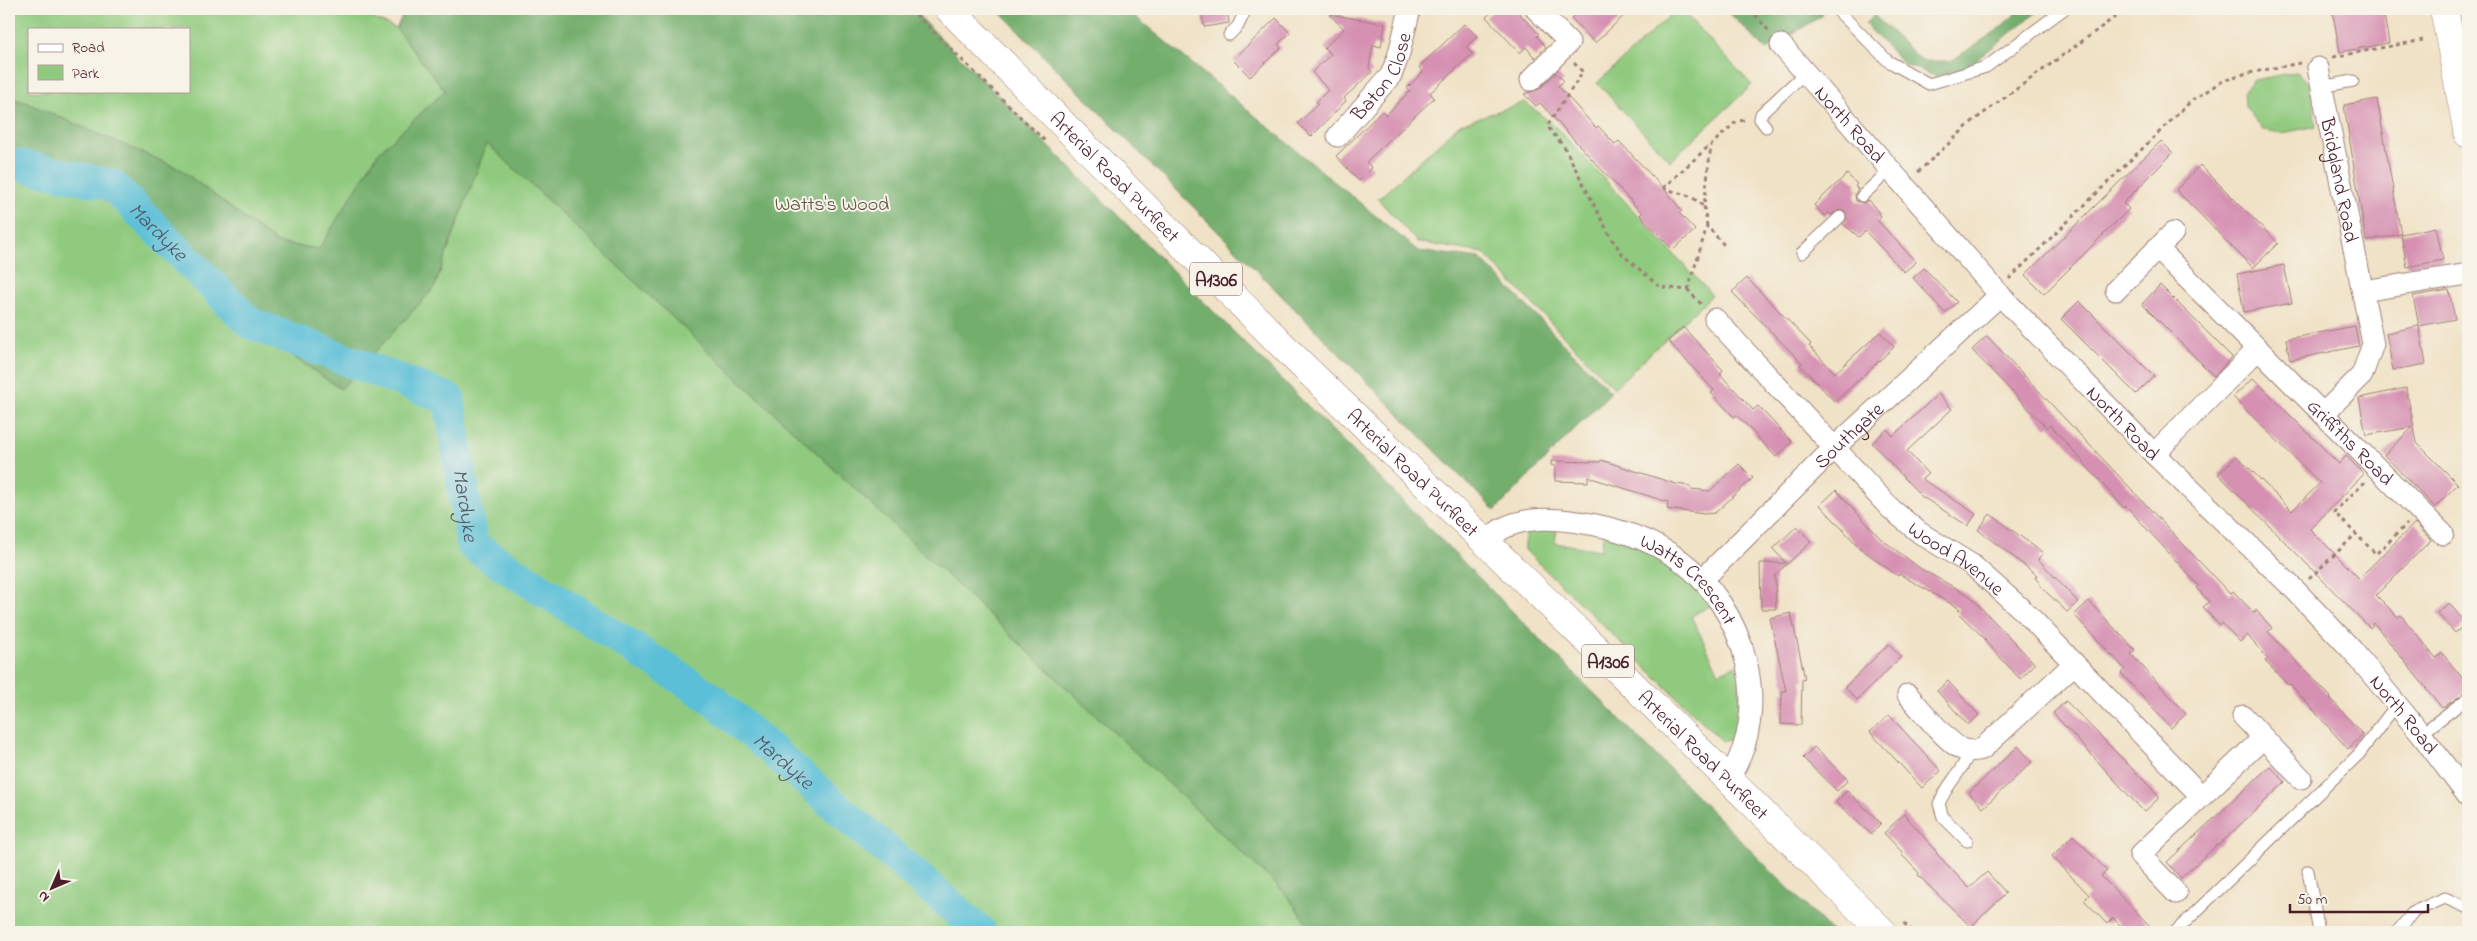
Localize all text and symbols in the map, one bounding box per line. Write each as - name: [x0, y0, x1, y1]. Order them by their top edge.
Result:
- legend: [28, 28, 190, 92]
- street label: Baton Close: [1345, 30, 1421, 129]
- text: Road: [72, 37, 105, 59]
- text: Park: [72, 63, 100, 85]
- street label: North Road: [1806, 80, 1890, 171]
- street label: Arterial Road Purfleet: [1042, 106, 1185, 251]
- street label: Bridgland Road: [2311, 114, 2364, 245]
- park label: Watts's Wood: [775, 191, 889, 220]
- water label: Mardyke: [121, 197, 194, 270]
- road number: A1306: [1190, 262, 1242, 296]
- street label: North Road: [2078, 380, 2165, 469]
- street label: Griffiths Road: [2299, 393, 2399, 494]
- street label: Southgate: [1809, 397, 1891, 477]
- street label: Arterial Road Purfleet: [1339, 403, 1485, 545]
- water label: Mardyke: [443, 467, 484, 545]
- street label: Wood Avenue: [1900, 516, 2010, 604]
- street label: Watts Crescent: [1635, 528, 1743, 631]
- road number: A1306: [1582, 644, 1634, 678]
- street label: North Road: [2361, 670, 2443, 761]
- street label: Arterial Road Purfleet: [1630, 685, 1774, 828]
- water label: Mardyke: [745, 727, 821, 798]
- north arrow: [28, 864, 78, 914]
- scale bar: [2290, 881, 2427, 913]
- text: N: [33, 885, 55, 907]
- text: 50 m: [2297, 889, 2328, 911]

